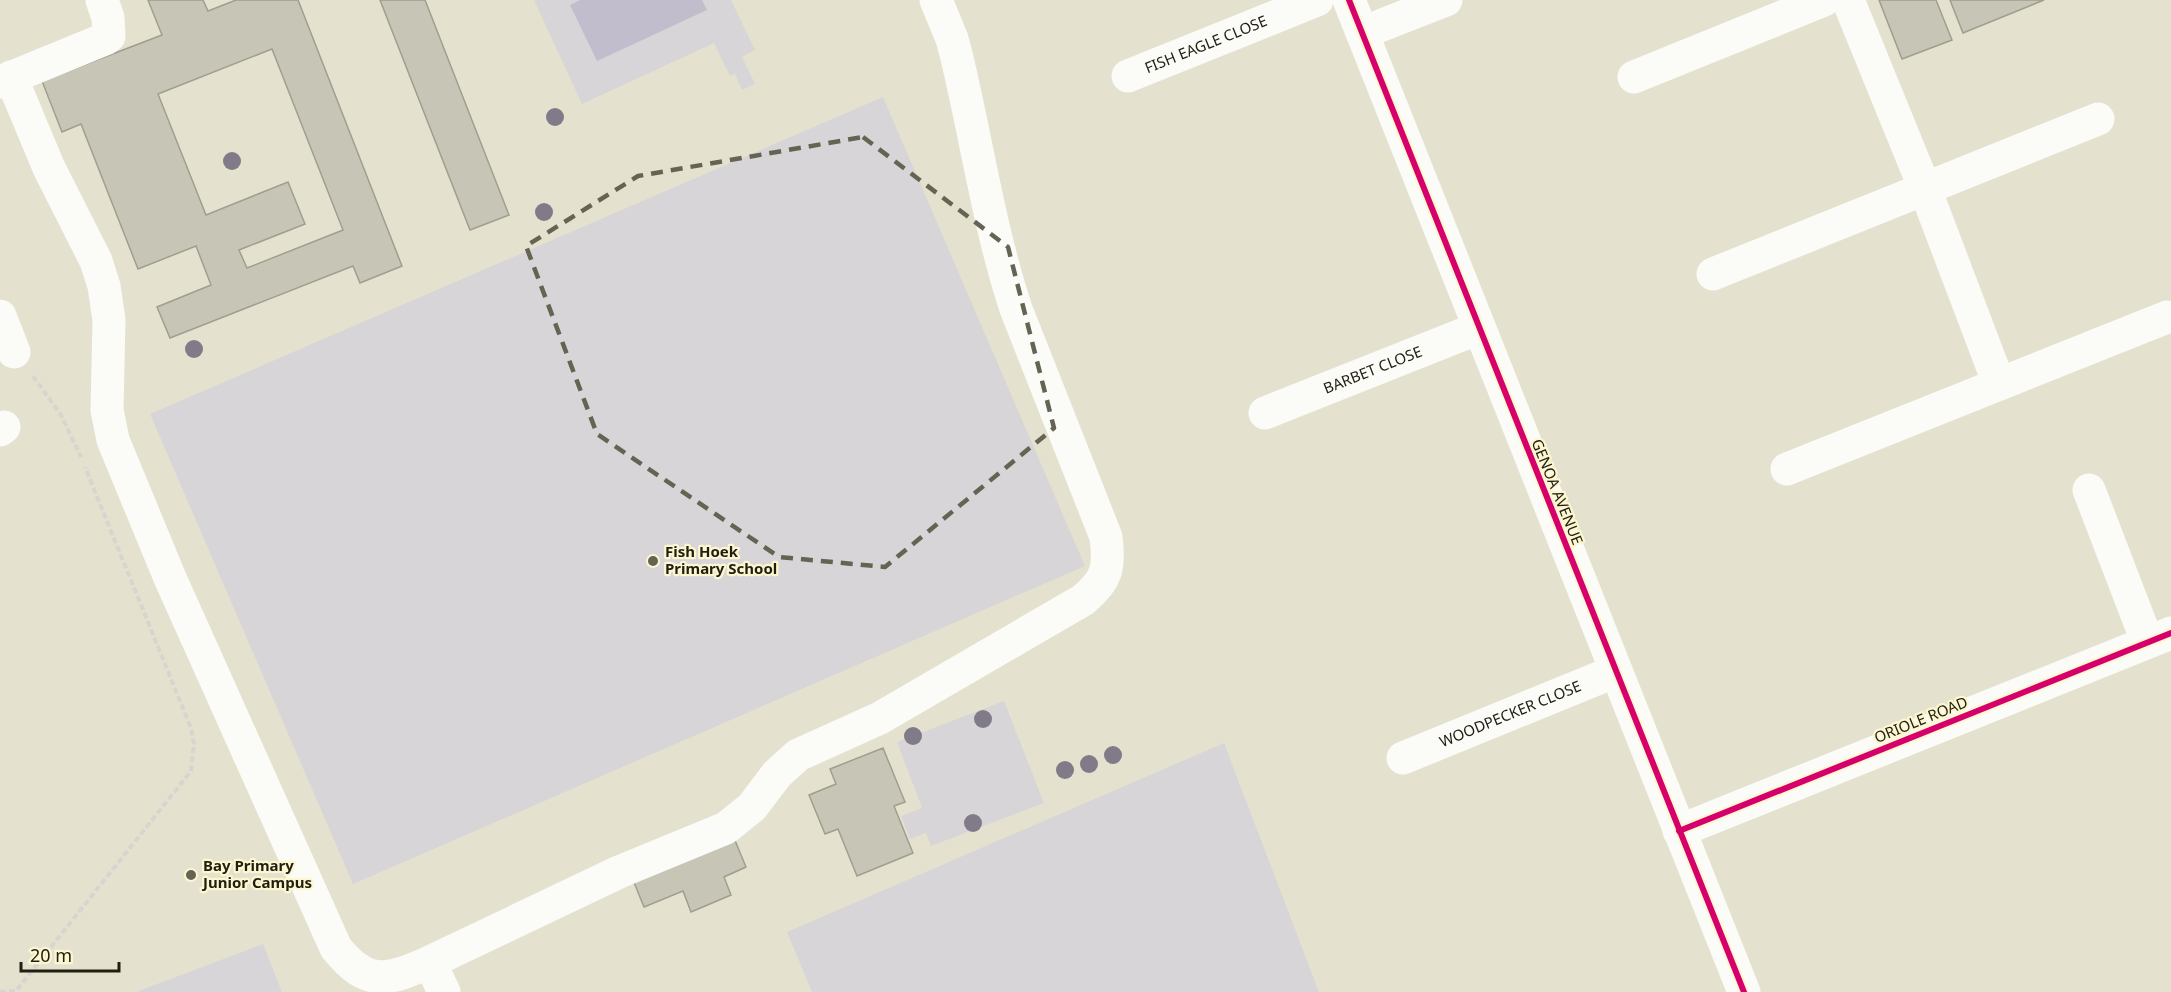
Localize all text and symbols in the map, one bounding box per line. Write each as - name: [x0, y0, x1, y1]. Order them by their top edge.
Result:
- street label: FISH EAGLE CLOSE: [1141, 10, 1270, 77]
- street label: BARBET CLOSE: [1320, 341, 1425, 398]
- street label: GENOA AVENUE: [1528, 436, 1588, 548]
- place label: Fish Hoek Primary School: [665, 541, 777, 578]
- marker: Fish Hoek Primary School: [646, 554, 660, 568]
- street label: WOODPECKER CLOSE: [1436, 675, 1584, 751]
- street label: ORIOLE ROAD: [1871, 691, 1970, 747]
- place label: Bay Primary Junior Campus: [201, 855, 312, 892]
- marker: Bay Primary Junior Campus: [184, 868, 198, 882]
- scale bar: [21, 935, 118, 973]
- text: 20 m: [30, 943, 72, 967]

